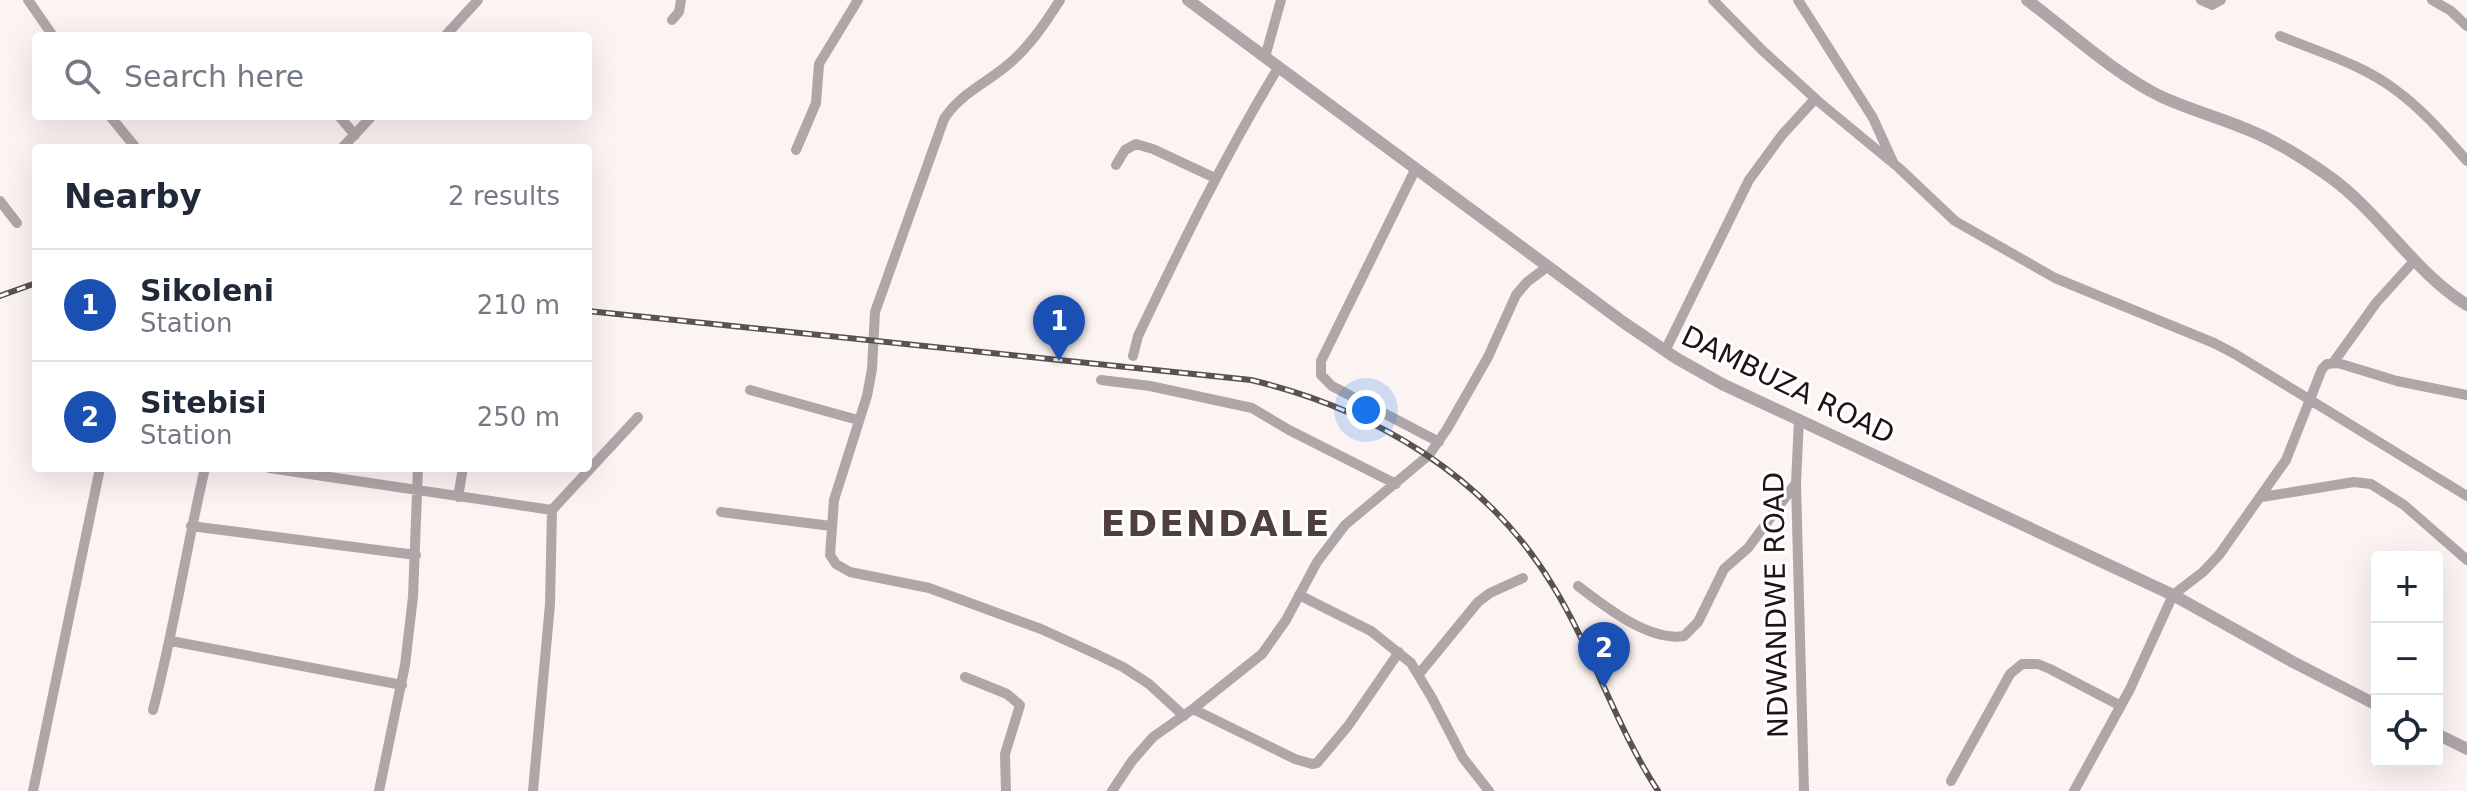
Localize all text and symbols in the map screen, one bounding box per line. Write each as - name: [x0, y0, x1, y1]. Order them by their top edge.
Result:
- search box: [32, 32, 592, 120]
- icon: search: [60, 54, 104, 98]
- text: Search here: [124, 59, 304, 94]
- text: Nearby: [64, 176, 202, 216]
- text: 2 results: [448, 181, 560, 211]
- text: Sikoleni: [140, 273, 274, 308]
- text: 1: [81, 290, 99, 320]
- text: 210 m: [477, 290, 560, 320]
- pin: 1: [1033, 295, 1085, 361]
- text: Station: [140, 308, 232, 338]
- street label: DAMBUZA ROAD: [1676, 319, 1900, 451]
- text: Sitebisi: [140, 385, 266, 420]
- your location: [1346, 390, 1386, 430]
- text: 2: [81, 402, 99, 432]
- text: 250 m: [477, 402, 560, 432]
- text: Station: [140, 420, 232, 450]
- street label: NDWANDWE ROAD: [1757, 472, 1795, 738]
- district label: EDENDALE: [1101, 503, 1331, 544]
- map controls: [2371, 551, 2443, 767]
- button: +: [2371, 551, 2443, 623]
- pin: 2: [1578, 622, 1630, 688]
- button: −: [2371, 623, 2443, 695]
- button: locate: [2371, 695, 2443, 767]

